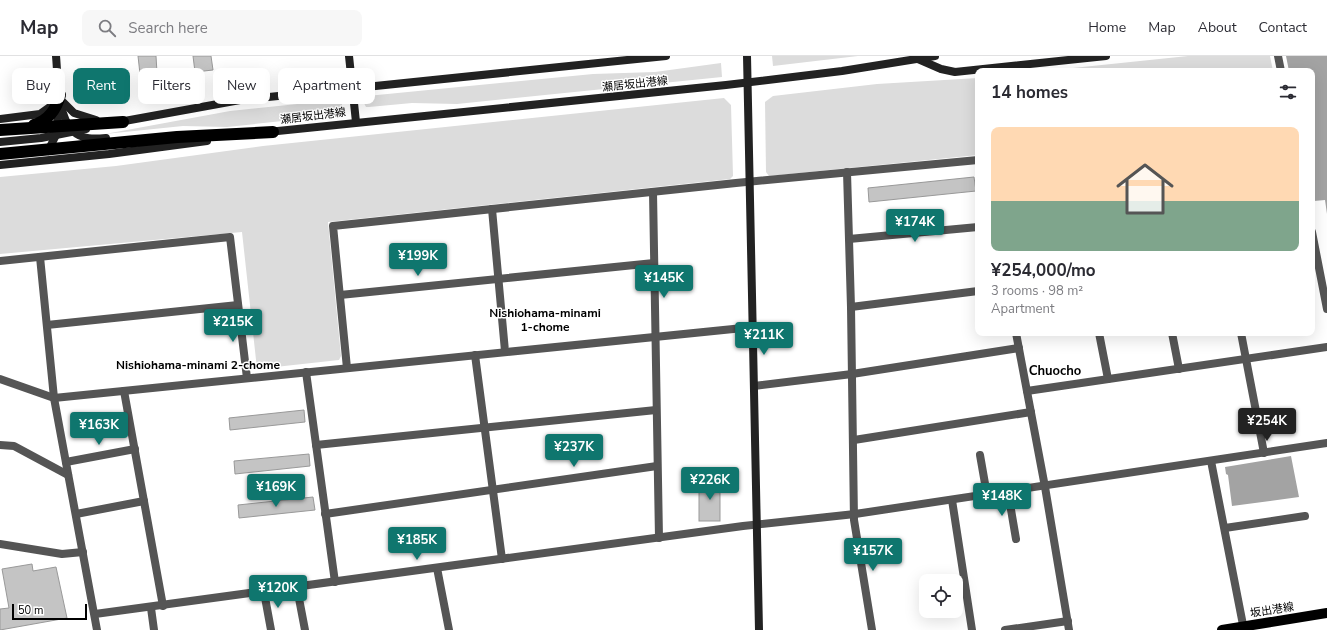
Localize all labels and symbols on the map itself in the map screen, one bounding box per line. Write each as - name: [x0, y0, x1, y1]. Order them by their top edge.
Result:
- street label: 瀬居坂出港線: [601, 73, 669, 95]
- street label: 瀬居坂出港線: [279, 105, 347, 127]
- pin: ¥174K: [887, 209, 943, 243]
- pin: ¥199K: [390, 243, 446, 277]
- pin: ¥145K: [636, 265, 692, 299]
- district label: Nishiohama-minami 1-chome: [489, 305, 601, 335]
- pin: ¥215K: [205, 309, 261, 343]
- pin: ¥211K: [736, 322, 792, 356]
- district label: Nishiohama-minami 2-chome: [116, 357, 280, 373]
- district label: Chuocho: [1029, 362, 1081, 380]
- pin: ¥254K: [1239, 408, 1295, 442]
- pin: ¥163K: [71, 412, 127, 446]
- pin: ¥237K: [546, 434, 602, 468]
- pin: ¥226K: [682, 467, 738, 501]
- pin: ¥169K: [248, 474, 304, 508]
- pin: ¥148K: [974, 483, 1030, 517]
- pin: ¥185K: [389, 527, 445, 561]
- pin: ¥157K: [845, 538, 901, 572]
- pin: ¥120K: [250, 575, 306, 609]
- street label: 坂出港線: [1249, 599, 1295, 621]
- scale bar: [12, 602, 87, 621]

